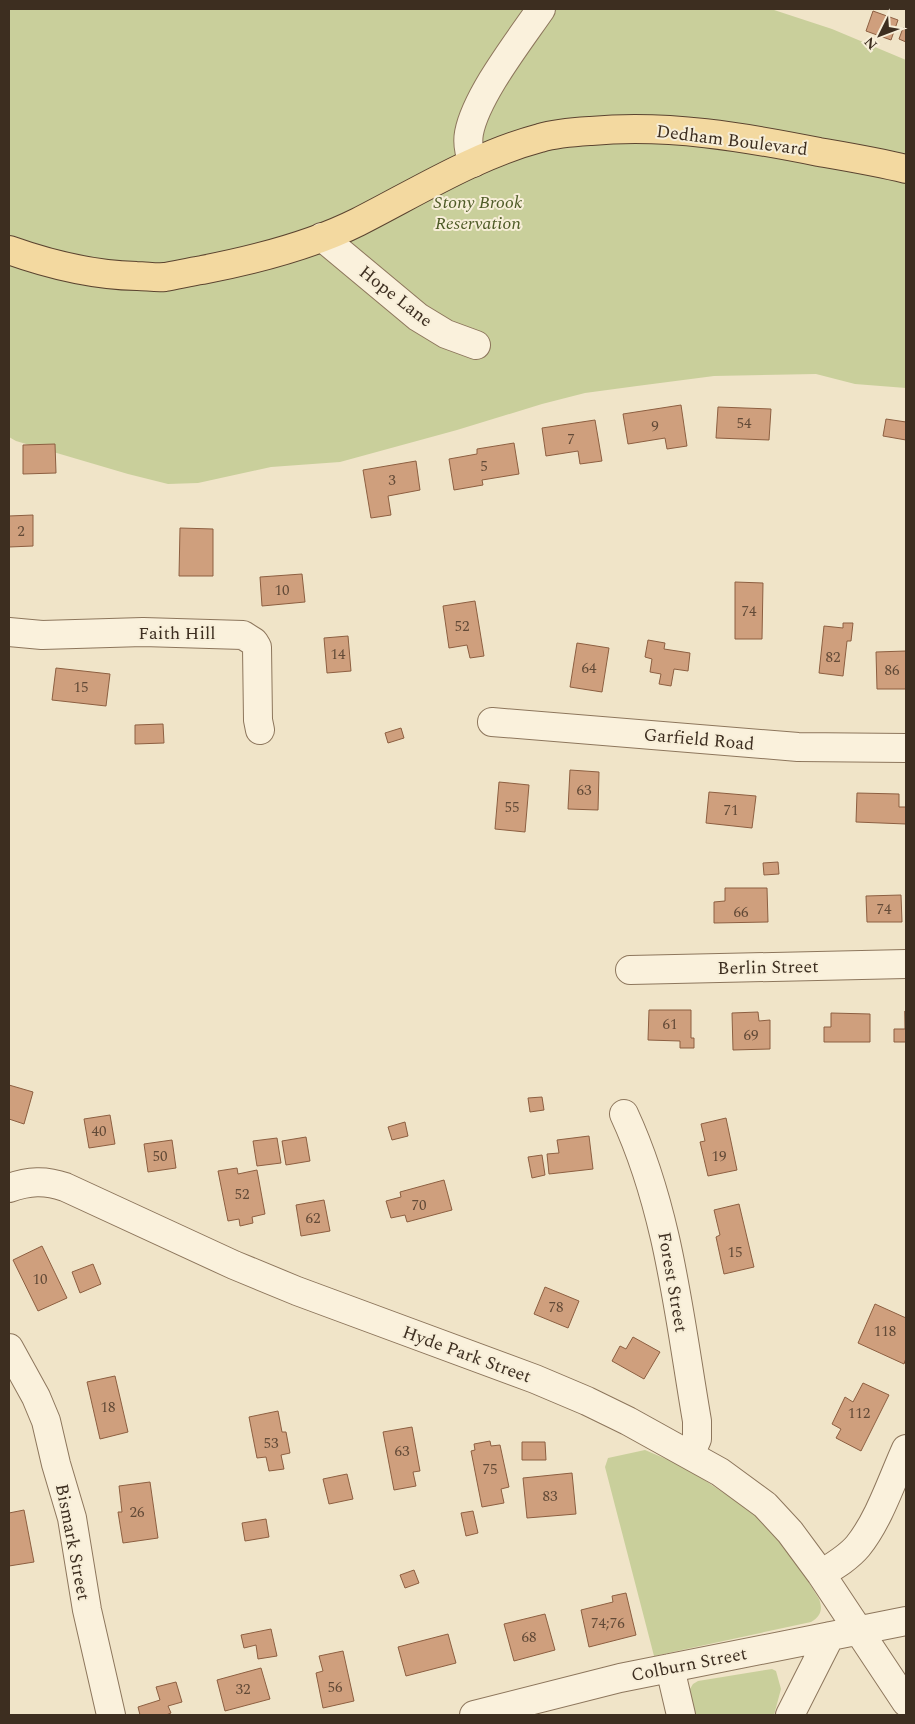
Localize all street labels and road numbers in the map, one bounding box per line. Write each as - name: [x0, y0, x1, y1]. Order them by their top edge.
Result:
- street label: Dedham Boulevard: [655, 118, 809, 163]
- street label: Hope Lane: [353, 259, 438, 334]
- street label: Faith Hill: [138, 620, 216, 647]
- street label: Garfield Road: [643, 721, 755, 758]
- street label: Berlin Street: [717, 953, 819, 982]
- street label: Forest Street: [650, 1230, 695, 1335]
- street label: Hyde Park Street: [399, 1319, 535, 1390]
- street label: Bismark Street: [48, 1481, 97, 1603]
- street label: Colburn Street: [629, 1640, 749, 1689]

